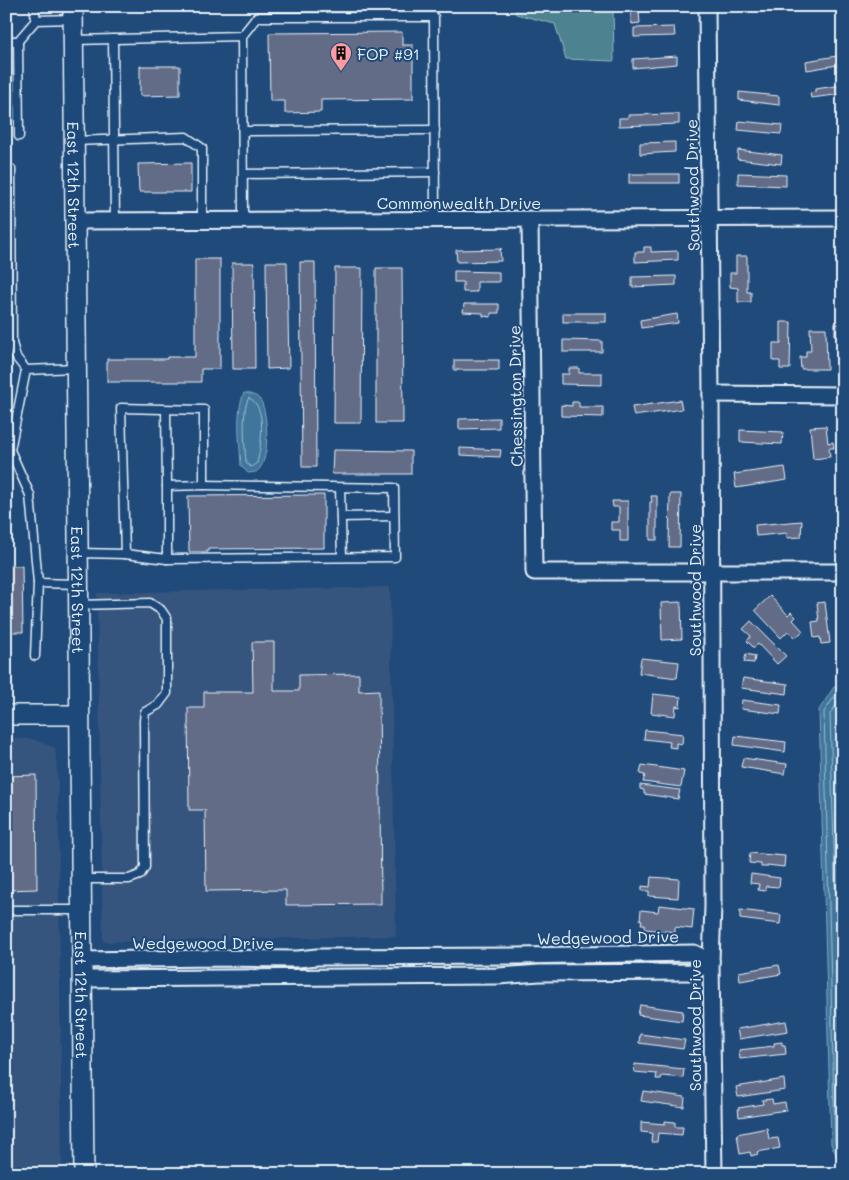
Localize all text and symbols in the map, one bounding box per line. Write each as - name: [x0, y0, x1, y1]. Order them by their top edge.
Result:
- building icon: FOP #91: [329, 41, 353, 72]
- place label: FOP #91: [357, 43, 420, 64]
- street label: Southwood Drive: [680, 119, 704, 251]
- street label: East 12th Street: [64, 121, 86, 249]
- street label: Commonwealth Drive: [377, 192, 541, 213]
- street label: Chessington Drive: [503, 325, 527, 467]
- street label: Southwood Drive: [684, 524, 705, 656]
- street label: East 12th Street: [67, 526, 90, 654]
- street label: Wedgewood Drive: [537, 925, 679, 949]
- street label: East 12th Street: [71, 931, 93, 1059]
- street label: Wedgewood Drive: [132, 932, 274, 953]
- street label: Southwood Drive: [684, 959, 705, 1091]

